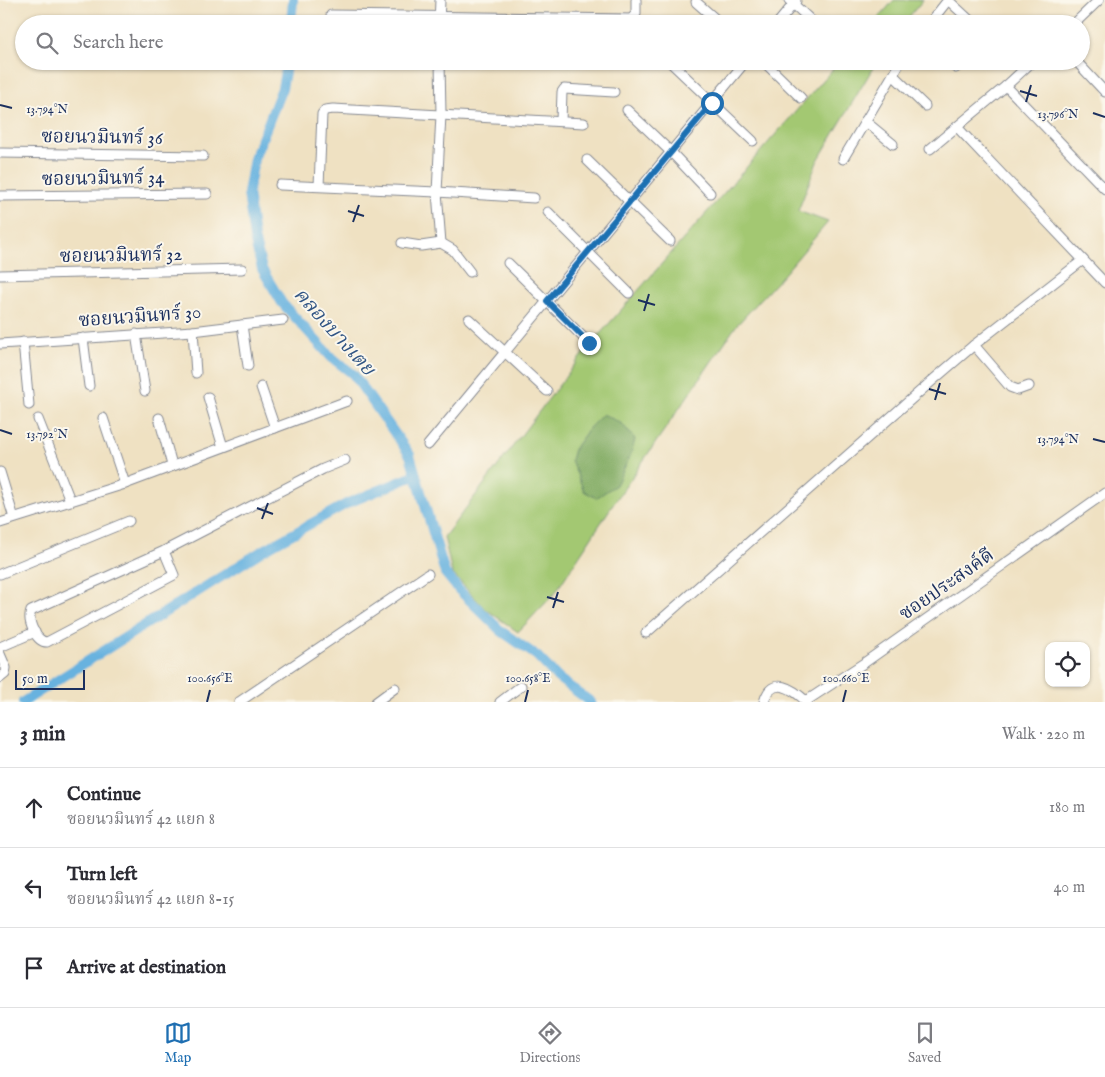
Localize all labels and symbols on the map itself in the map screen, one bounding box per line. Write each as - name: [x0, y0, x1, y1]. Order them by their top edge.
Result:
- route start: [701, 92, 724, 115]
- text: 13.794°N: [26, 102, 68, 117]
- text: 13.796°N: [1038, 107, 1079, 122]
- street label: ซอยนวมินทร์ 36: [41, 124, 164, 151]
- street label: ซอยนวมินทร์ 34: [41, 165, 165, 192]
- street label: ซอยนวมินทร์ 32: [60, 242, 183, 269]
- water label: คลองบางเตย: [288, 283, 381, 382]
- street label: ซอยนวมินทร์ 30: [78, 300, 202, 333]
- route end: [578, 332, 601, 355]
- text: 13.792°N: [26, 427, 68, 442]
- text: 13.794°N: [1037, 432, 1079, 447]
- street label: ซอยประสงค์ดี: [895, 543, 999, 626]
- scale bar: [15, 667, 85, 690]
- text: 100.656°E: [187, 671, 233, 686]
- text: 100.658°E: [505, 671, 551, 686]
- text: 100.660°E: [823, 671, 869, 686]

